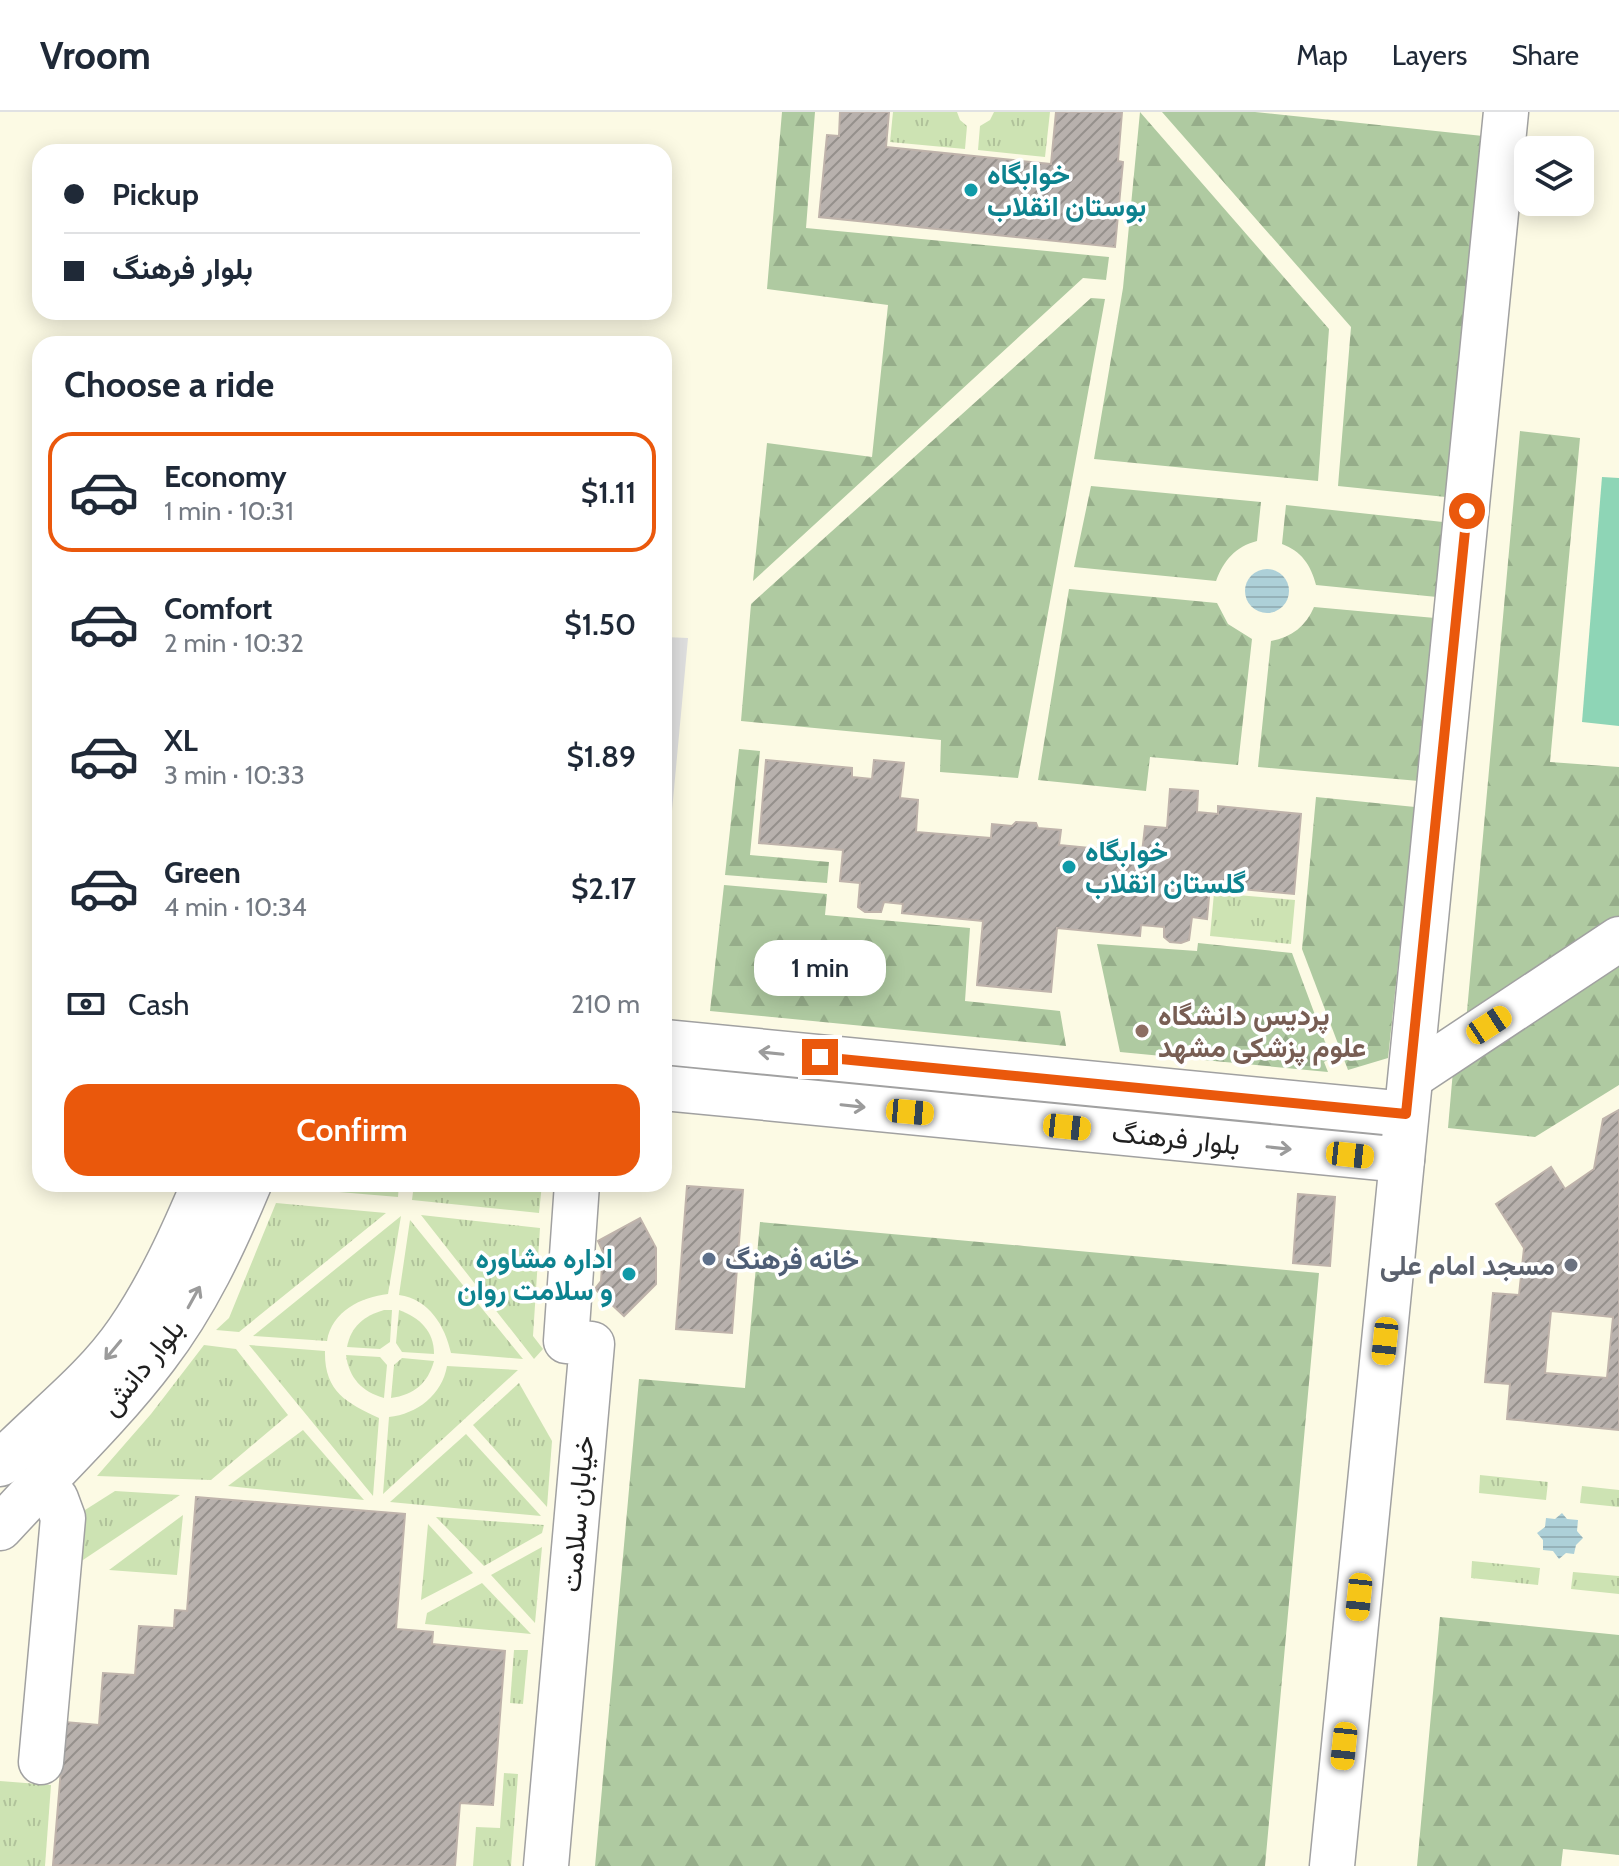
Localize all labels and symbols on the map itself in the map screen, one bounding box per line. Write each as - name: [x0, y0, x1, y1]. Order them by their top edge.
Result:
- place label: خوابگاه بوستان انقلاب: [987, 157, 1146, 224]
- marker: خوابگاه بوستان انقلاب: [962, 181, 980, 199]
- route start: [1449, 493, 1485, 529]
- place label: خوابگاه گلستان انقلاب: [1085, 834, 1246, 900]
- marker: خوابگاه گلستان انقلاب: [1060, 858, 1078, 876]
- callout: 1 min: [754, 941, 886, 997]
- place label: پردیس دانشگاه علوم پزشکی مشهد: [1158, 998, 1366, 1067]
- car: [1462, 1002, 1516, 1048]
- marker: پردیس دانشگاه علوم پزشکی مشهد: [1133, 1022, 1151, 1040]
- route end: [802, 1039, 838, 1075]
- one-way arrow: [759, 1045, 785, 1060]
- car: [885, 1098, 935, 1126]
- one-way arrow: [839, 1099, 866, 1114]
- car: [1042, 1113, 1092, 1141]
- street label: بلوار فرهنگ: [1110, 1114, 1242, 1163]
- one-way arrow: [1265, 1140, 1292, 1155]
- car: [1325, 1141, 1375, 1169]
- place label: اداره مشاوره و سلامت روان: [457, 1241, 613, 1308]
- place label: خانه فرهنگ: [725, 1242, 859, 1277]
- place label: مسجد امام علی: [1380, 1248, 1555, 1284]
- marker: خانه فرهنگ: [700, 1250, 718, 1268]
- marker: مسجد امام علی: [1562, 1256, 1580, 1274]
- marker: اداره مشاوره و سلامت روان: [620, 1265, 638, 1283]
- one-way arrow: [187, 1286, 202, 1310]
- street label: بلوار دانش: [93, 1312, 192, 1423]
- car: [1371, 1316, 1399, 1366]
- one-way arrow: [104, 1339, 122, 1360]
- street label: خیابان سلامت: [553, 1434, 601, 1594]
- car: [1345, 1572, 1373, 1622]
- car: [1330, 1721, 1358, 1771]

